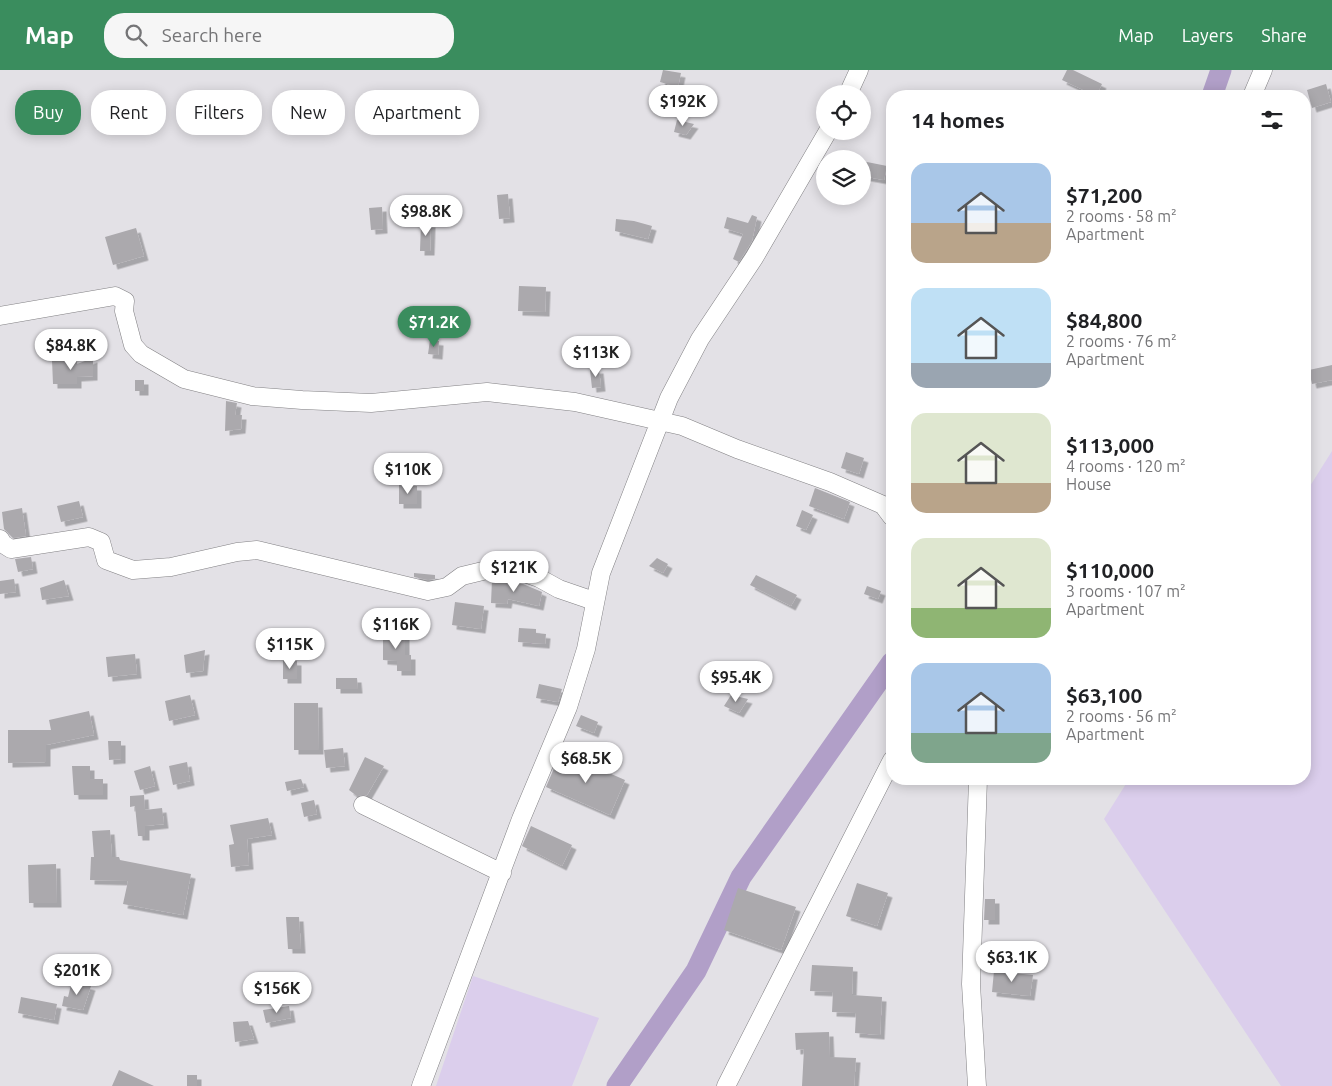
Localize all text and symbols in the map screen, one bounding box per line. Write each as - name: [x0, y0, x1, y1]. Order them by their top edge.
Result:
- search box: [104, 13, 454, 58]
- icon: search: [122, 21, 150, 49]
- text: Map: [25, 22, 74, 49]
- text: Search here: [162, 24, 262, 46]
- text: Map: [1118, 25, 1154, 45]
- text: Layers: [1182, 25, 1233, 45]
- text: Share: [1261, 25, 1307, 45]
- pin: $192K: [648, 85, 718, 127]
- map controls: [816, 85, 871, 205]
- button: locate: [816, 85, 871, 140]
- chip: Buy: [15, 90, 81, 135]
- chip: Rent: [91, 90, 166, 135]
- chip: Filters: [176, 90, 262, 135]
- chip: New: [272, 90, 345, 135]
- chip: Apartment: [355, 90, 479, 135]
- text: $192K: [660, 92, 706, 110]
- icon: filters: [1258, 106, 1286, 134]
- text: 14 homes: [911, 108, 1005, 132]
- button: layers: [816, 150, 871, 205]
- icon: home: [951, 183, 1011, 243]
- text: $71,200: [1066, 183, 1142, 207]
- pin: $98.8K: [385, 194, 467, 237]
- text: $98.8K: [401, 202, 451, 220]
- text: 2 rooms · 58 m²: [1066, 207, 1177, 225]
- text: Apartment: [1066, 225, 1144, 243]
- pin: $71.2K: [393, 306, 475, 348]
- icon: home: [951, 308, 1011, 368]
- text: $84,800: [1066, 308, 1142, 332]
- text: $71.2K: [409, 313, 459, 331]
- pin: $84.8K: [30, 328, 112, 371]
- text: 2 rooms · 76 m²: [1066, 332, 1177, 350]
- text: $84.8K: [46, 336, 96, 354]
- pin: $113K: [561, 336, 631, 378]
- text: $113K: [573, 343, 619, 361]
- text: Apartment: [1066, 350, 1144, 368]
- icon: home: [951, 433, 1011, 493]
- text: $113,000: [1066, 433, 1154, 457]
- pin: $110K: [373, 452, 443, 495]
- text: 4 rooms · 120 m²: [1066, 457, 1186, 475]
- text: $110K: [385, 460, 431, 478]
- text: House: [1066, 475, 1111, 493]
- pin: $121K: [479, 550, 549, 593]
- text: $121K: [491, 558, 537, 576]
- icon: home: [951, 558, 1011, 618]
- text: $110,000: [1066, 558, 1154, 582]
- text: 3 rooms · 107 m²: [1066, 582, 1186, 600]
- text: Apartment: [1066, 600, 1144, 618]
- pin: $116K: [361, 608, 431, 650]
- text: $116K: [373, 615, 419, 633]
- pin: $115K: [255, 628, 325, 670]
- text: $115K: [267, 635, 313, 653]
- pin: $95.4K: [695, 660, 777, 703]
- text: $95.4K: [711, 668, 761, 686]
- icon: home: [951, 683, 1011, 743]
- text: $63,100: [1066, 683, 1142, 707]
- text: 2 rooms · 56 m²: [1066, 707, 1177, 725]
- text: Apartment: [1066, 725, 1144, 743]
- pin: $68.5K: [545, 742, 627, 784]
- text: $68.5K: [561, 749, 611, 767]
- pin: $63.1K: [971, 940, 1053, 983]
- text: $63.1K: [987, 948, 1037, 966]
- pin: $201K: [42, 954, 112, 996]
- text: $201K: [54, 961, 100, 979]
- pin: $156K: [242, 972, 312, 1014]
- text: $156K: [254, 979, 300, 997]

